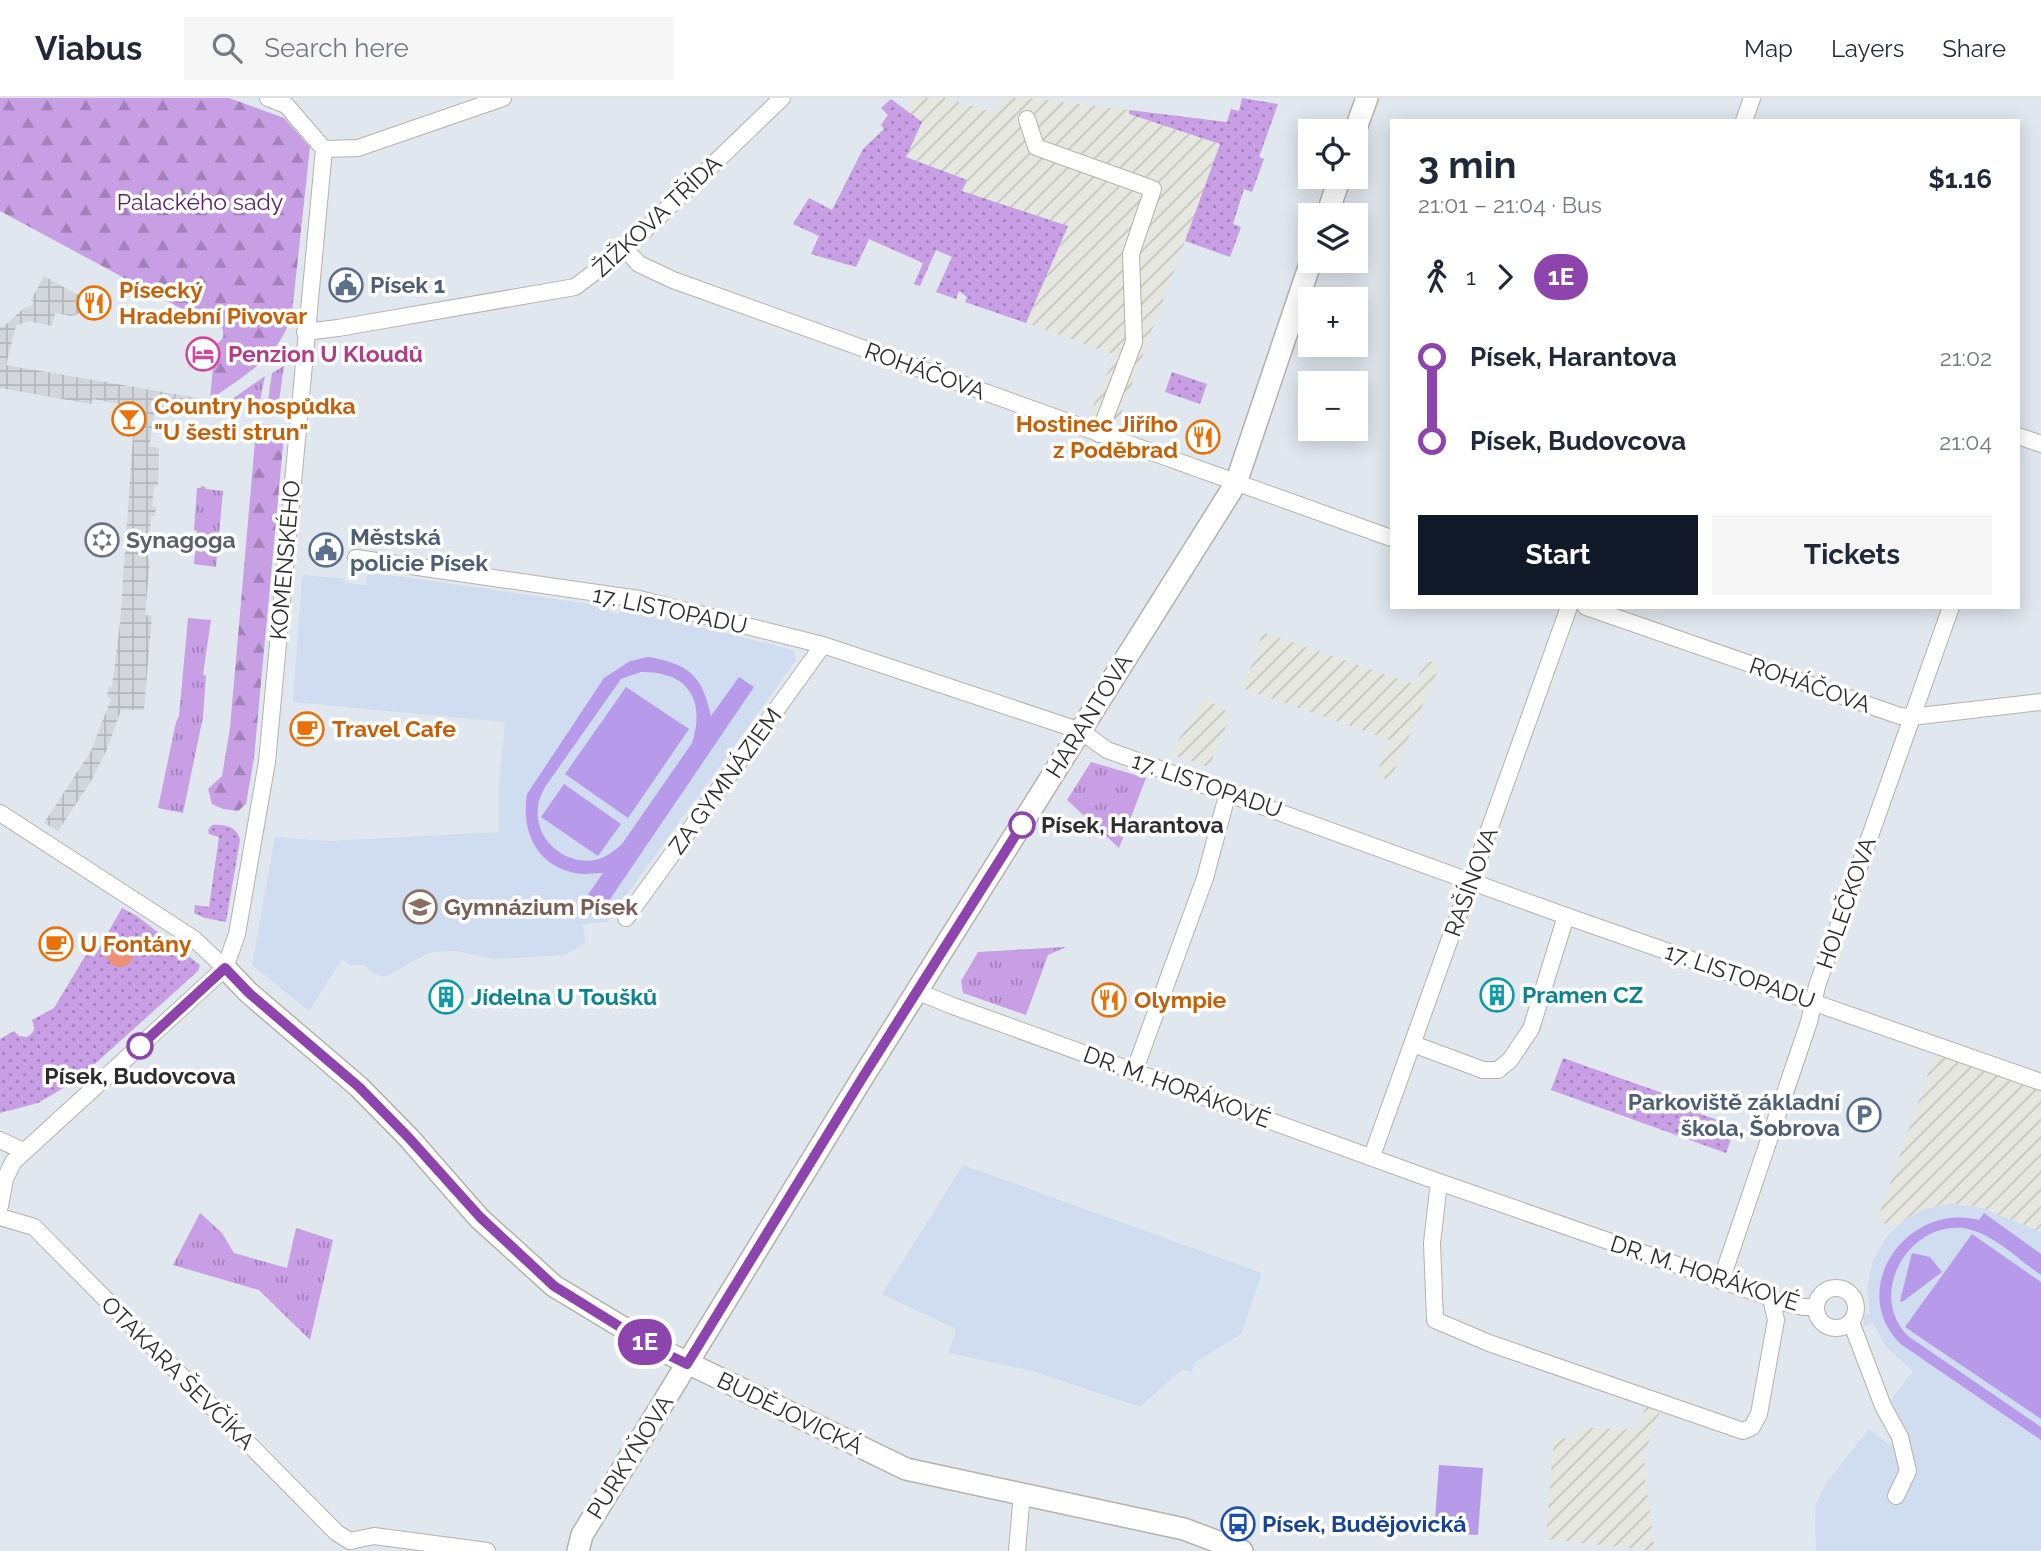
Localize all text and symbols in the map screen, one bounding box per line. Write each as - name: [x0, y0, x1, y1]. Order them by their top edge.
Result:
- search box: [184, 17, 674, 80]
- text: Viabus: [35, 29, 142, 68]
- icon: search: [208, 29, 246, 67]
- text: Search here: [264, 33, 409, 63]
- text: Map: [1744, 34, 1793, 63]
- text: Layers: [1831, 34, 1904, 63]
- text: Share: [1942, 34, 2006, 63]
- map controls: [1298, 119, 1368, 441]
- button: locate: [1298, 119, 1368, 189]
- text: 3 min: [1418, 142, 1516, 187]
- street label: ŽIŽKOVA TŘÍDA: [587, 149, 727, 282]
- text: $1.16: [1928, 164, 1992, 194]
- park label: Palackého sady: [117, 188, 283, 215]
- text: 21:01 – 21:04 · Bus: [1418, 191, 1602, 218]
- button: layers: [1298, 203, 1368, 273]
- icon: walk: [1418, 258, 1456, 296]
- icon: forward: [1486, 258, 1524, 296]
- text: 1E: [1548, 262, 1574, 291]
- text: 1: [1466, 263, 1476, 290]
- public building icon: Písek 1: [327, 266, 365, 304]
- place label: Písek 1: [370, 271, 445, 298]
- place label: Písecký Hradební Pivovar: [119, 276, 307, 329]
- restaurant icon: Písecký Hradební Pivovar: [75, 284, 113, 322]
- button: +: [1298, 287, 1368, 357]
- hotel icon: Penzion U Kloudů: [184, 335, 222, 373]
- street label: ROHÁČOVA: [861, 336, 990, 405]
- place label: Penzion U Kloudů: [228, 340, 423, 367]
- text: Písek, Harantova: [1470, 342, 1677, 372]
- text: 21:02: [1940, 344, 1992, 371]
- button: −: [1298, 371, 1368, 441]
- place label: Country hospůdka "U šesti strun": [154, 392, 356, 445]
- bar icon: Country hospůdka "U šesti strun": [110, 400, 148, 438]
- place label: Hostinec Jiřího z Poděbrad: [1016, 410, 1178, 463]
- restaurant icon: Hostinec Jiřího z Poděbrad: [1184, 418, 1222, 456]
- text: Písek, Budovcova: [1470, 426, 1686, 456]
- text: 21:04: [1939, 428, 1992, 455]
- street label: KOMENSKÉHO: [264, 479, 305, 641]
- button: Start: [1418, 515, 1698, 595]
- button: Tickets: [1712, 515, 1992, 595]
- synagogue icon: Synagoga: [83, 521, 121, 559]
- place label: Městská policie Písek: [350, 523, 488, 576]
- place label: Synagoga: [126, 526, 236, 553]
- public building icon: Městská policie Písek: [307, 531, 345, 569]
- street label: 17. LISTOPADU: [590, 580, 750, 639]
- street label: HARANTOVA: [1040, 649, 1138, 783]
- street label: ROHÁČOVA: [1746, 651, 1875, 718]
- street label: ZA GYMNÁZIEM: [663, 703, 787, 859]
- cafe icon: Travel Cafe: [288, 710, 326, 748]
- place label: Travel Cafe: [332, 715, 456, 742]
- street label: 17. LISTOPADU: [1129, 746, 1286, 823]
- place label: Písek, Harantova: [1041, 811, 1224, 838]
- marker: Písek, Harantova: [1009, 812, 1035, 838]
- street label: RAŠÍNOVA: [1438, 823, 1503, 940]
- street label: HOLEČKOVA: [1810, 833, 1881, 972]
- school or university icon: Gymnázium Písek: [401, 888, 439, 926]
- place label: Gymnázium Písek: [444, 893, 638, 920]
- cafe icon: U Fontány: [37, 925, 75, 963]
- place label: U Fontány: [80, 930, 192, 957]
- street label: 17. LISTOPADU: [1662, 937, 1819, 1014]
- building icon: Pramen CZ: [1478, 976, 1516, 1014]
- building icon: Jídelna U Toušků: [427, 978, 465, 1016]
- restaurant icon: Olympie: [1090, 981, 1128, 1019]
- place label: Pramen CZ: [1522, 981, 1643, 1008]
- place label: Jídelna U Toušků: [471, 983, 657, 1010]
- place label: Olympie: [1134, 986, 1227, 1013]
- marker: Písek, Budovcova: [127, 1033, 153, 1059]
- street label: DR. M. HORÁKOVÉ: [1080, 1040, 1274, 1133]
- place label: Písek, Budovcova: [44, 1062, 236, 1089]
- place label: Parkoviště základní škola, Šobrova: [1628, 1088, 1841, 1141]
- parking icon: Parkoviště základní škola, Šobrova: [1845, 1096, 1883, 1134]
- street label: DR. M. HORÁKOVÉ: [1607, 1229, 1803, 1316]
- street label: OTAKARA ŠEVČÍKA: [96, 1290, 261, 1455]
- line badge: 1E: [614, 1319, 676, 1365]
- text: 1E: [632, 1327, 658, 1356]
- street label: BUDĚJOVICKÁ: [713, 1366, 868, 1460]
- street label: PURKYŇOVA: [581, 1390, 679, 1524]
- bus stop icon: Písek, Budějovická: [1219, 1505, 1257, 1543]
- place label: Písek, Budějovická: [1262, 1510, 1466, 1537]

